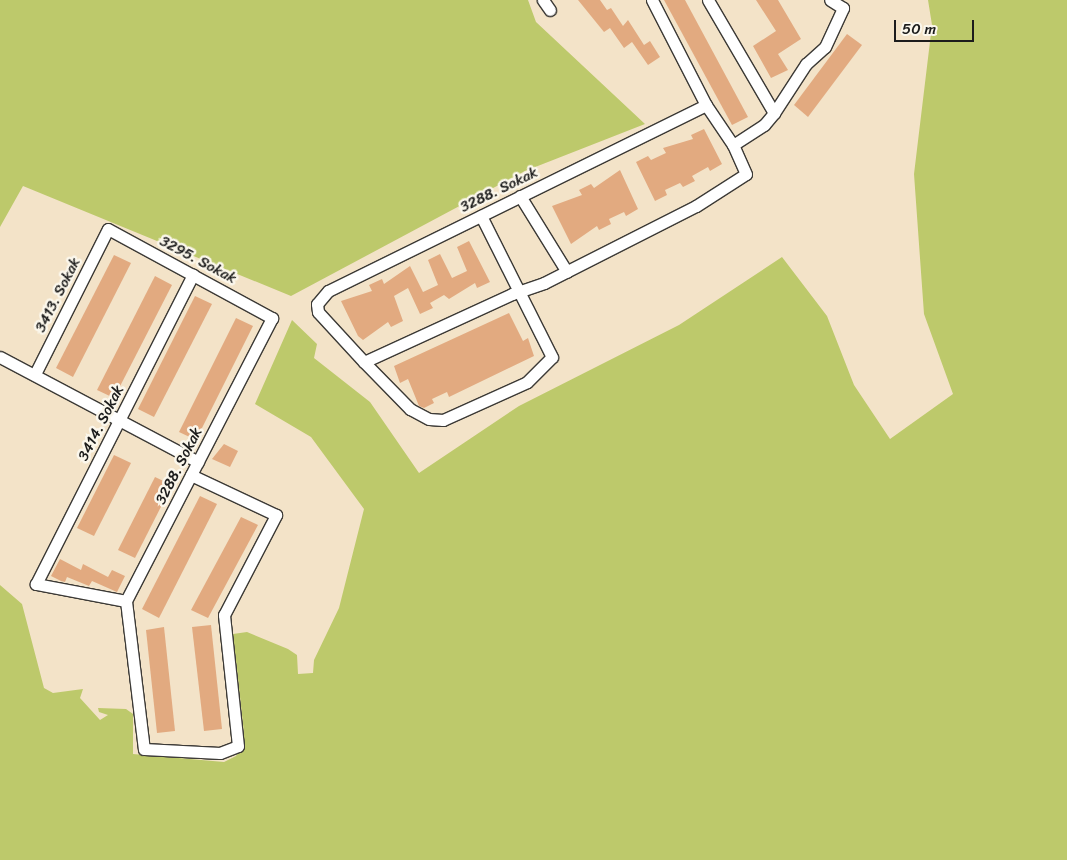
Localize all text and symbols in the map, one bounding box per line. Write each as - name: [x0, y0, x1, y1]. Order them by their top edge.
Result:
- scale bar: [897, 10, 977, 42]
- text: 50 m: [902, 16, 936, 42]
- street label: 3288. Sokak: [457, 164, 541, 216]
- street label: 3295. Sokak: [157, 232, 239, 288]
- street label: 3413. Sokak: [32, 255, 84, 335]
- street label: 3414. Sokak: [74, 382, 128, 464]
- street label: 3288. Sokak: [152, 425, 206, 507]

